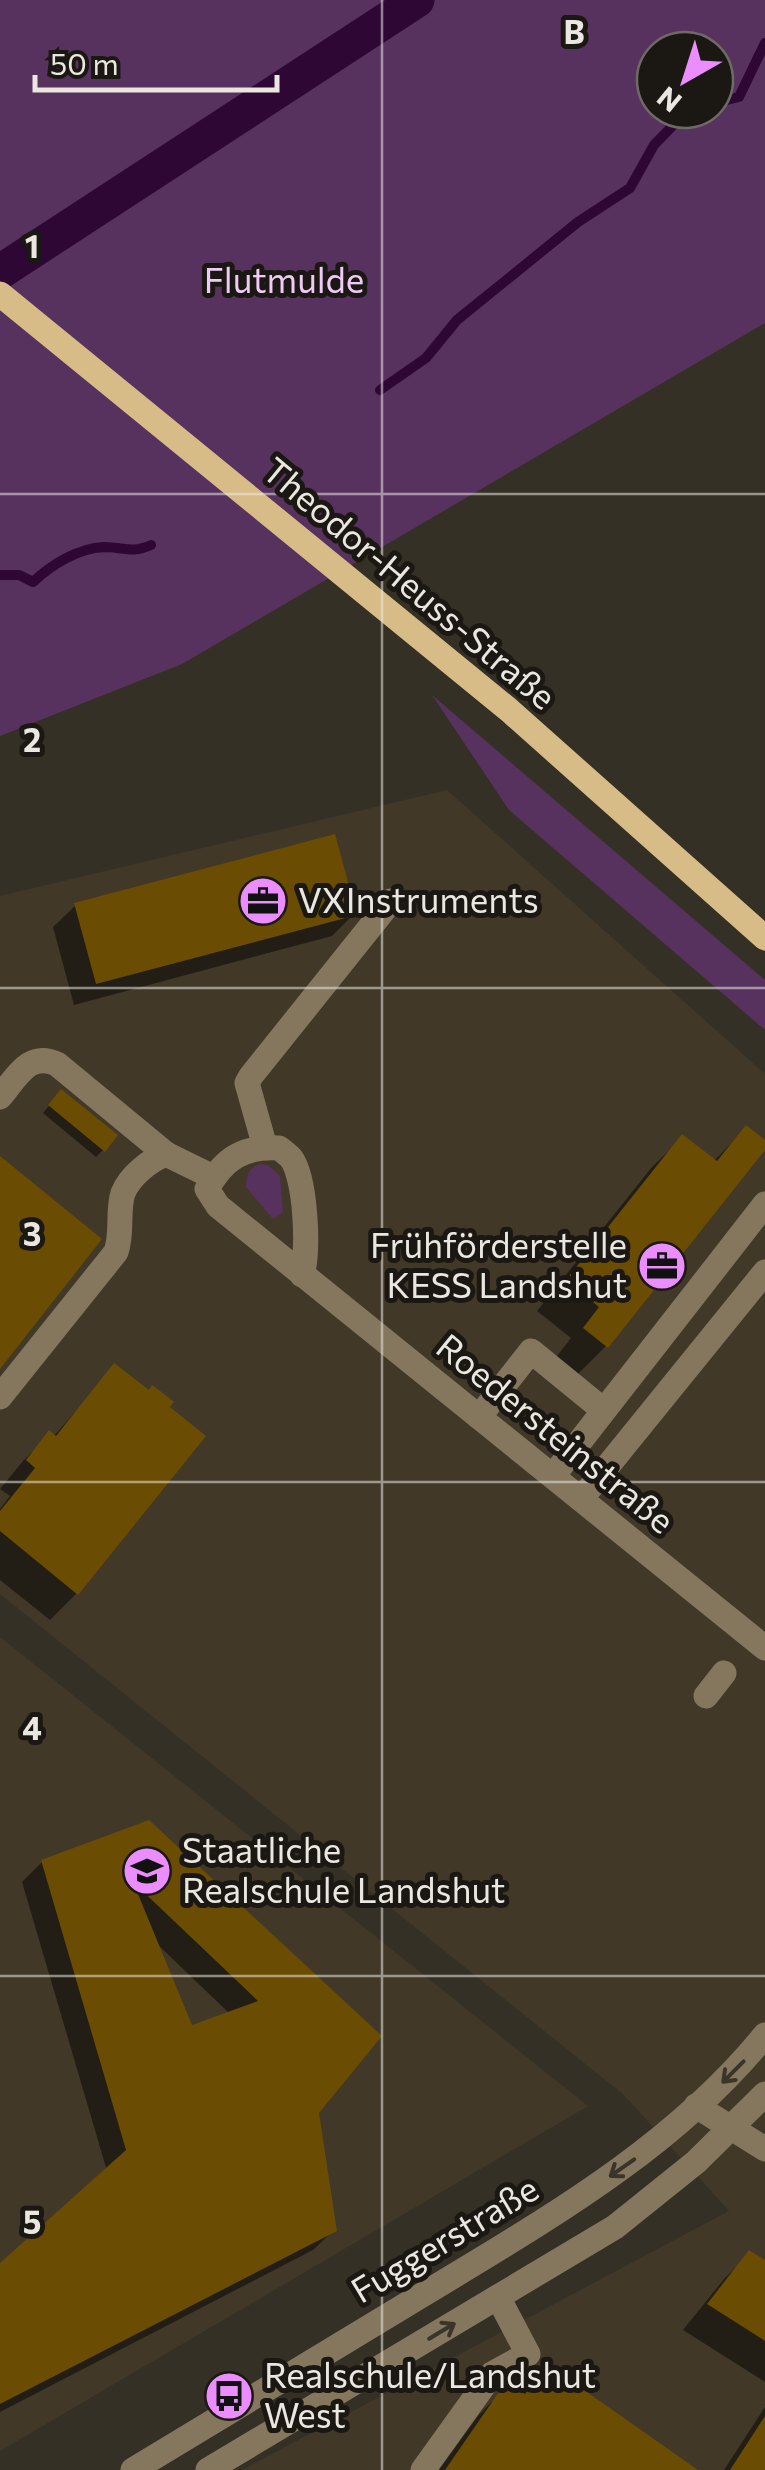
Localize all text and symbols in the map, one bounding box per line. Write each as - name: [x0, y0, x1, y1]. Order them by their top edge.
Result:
- text: B: [563, 11, 585, 51]
- scale bar: [35, 30, 278, 92]
- north arrow: [635, 30, 735, 130]
- text: 50 m: [50, 44, 119, 81]
- text: N: [650, 80, 687, 120]
- text: 1: [25, 225, 39, 265]
- park label: Flutmulde: [204, 257, 364, 300]
- street label: Theodor-Heuss-Straße: [256, 447, 566, 717]
- text: 2: [23, 719, 41, 759]
- office icon: VXInstruments: [237, 875, 289, 927]
- place label: VXInstruments: [298, 877, 539, 920]
- text: 3: [23, 1213, 41, 1253]
- place label: Frühförderstelle KESS Landshut: [370, 1222, 627, 1305]
- office icon: Frühförderstelle KESS Landshut: [636, 1240, 688, 1292]
- street label: Roedersteinstraße: [429, 1323, 684, 1541]
- text: 4: [22, 1707, 42, 1747]
- place label: Staatliche Realschule Landshut: [182, 1827, 505, 1910]
- school or university icon: Staatliche Realschule Landshut: [121, 1845, 173, 1897]
- one-way arrow: [721, 2060, 745, 2084]
- one-way arrow: [608, 2157, 636, 2178]
- street label: Fuggerstraße: [342, 2165, 545, 2310]
- text: 5: [23, 2201, 41, 2241]
- one-way arrow: [427, 2321, 456, 2341]
- place label: Realschule/Landshut West: [264, 2352, 596, 2435]
- bus stop icon: Realschule/Landshut West: [203, 2370, 255, 2422]

